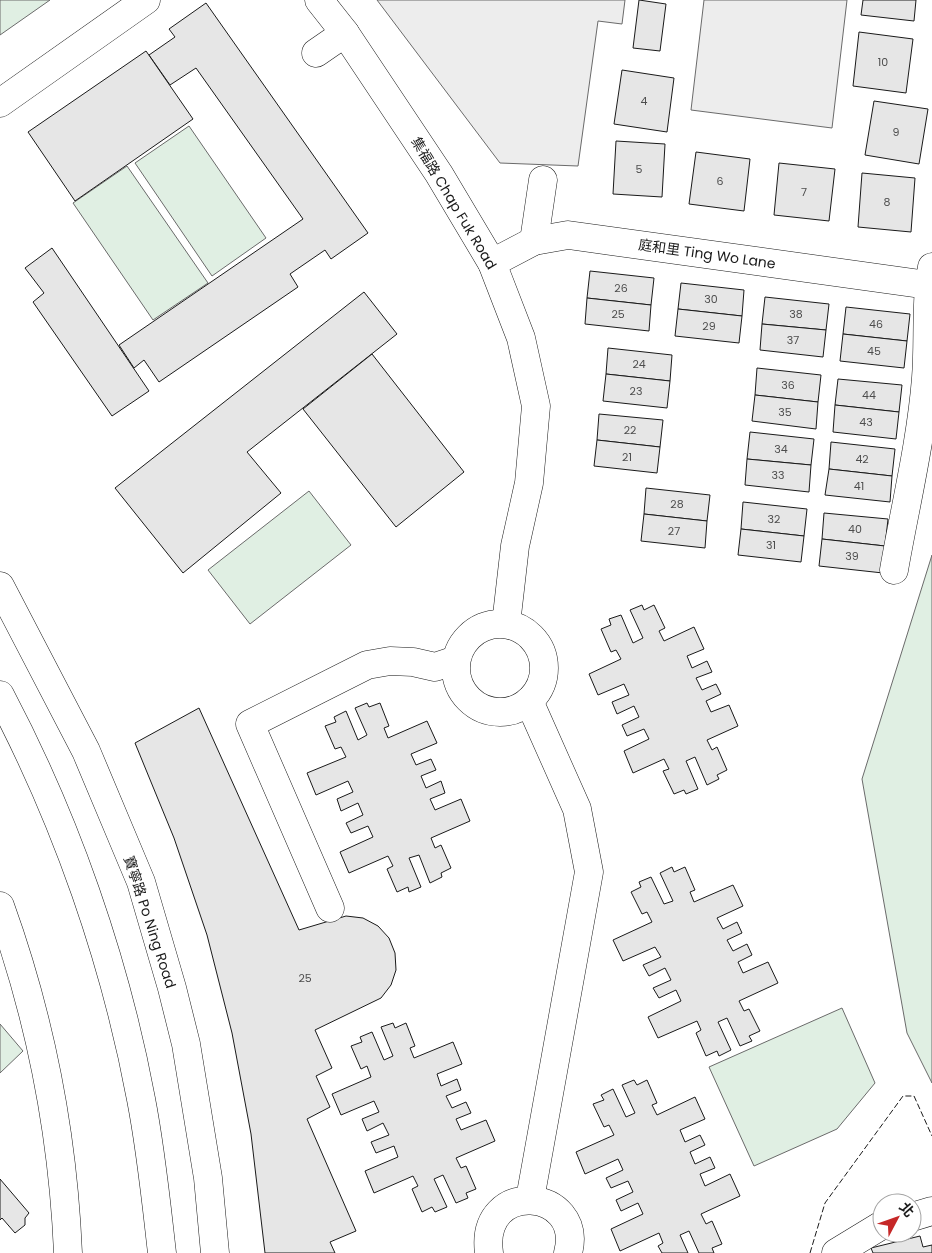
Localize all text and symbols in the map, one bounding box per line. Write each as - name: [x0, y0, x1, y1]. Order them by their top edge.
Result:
- house number: 10: [878, 54, 888, 70]
- house number: 4: [641, 93, 648, 109]
- house number: 9: [893, 124, 900, 140]
- street label: 集福路 Chap Fuk Road: [406, 133, 502, 273]
- house number: 5: [636, 161, 643, 177]
- house number: 6: [717, 173, 724, 189]
- house number: 7: [801, 184, 807, 200]
- house number: 8: [884, 194, 891, 210]
- street label: 庭和里 Ting Wo Lane: [637, 234, 777, 274]
- house number: 26: [614, 280, 628, 296]
- house number: 30: [704, 291, 718, 307]
- house number: 25: [611, 306, 625, 322]
- house number: 38: [789, 306, 803, 322]
- house number: 46: [869, 316, 883, 332]
- house number: 29: [702, 318, 716, 334]
- house number: 37: [787, 332, 799, 348]
- house number: 45: [867, 343, 881, 359]
- house number: 24: [632, 356, 646, 372]
- house number: 36: [781, 377, 795, 393]
- house number: 23: [630, 383, 642, 399]
- house number: 44: [862, 387, 876, 403]
- house number: 35: [778, 404, 792, 420]
- house number: 43: [859, 414, 873, 430]
- house number: 22: [624, 422, 636, 438]
- house number: 34: [774, 441, 788, 457]
- house number: 21: [622, 449, 632, 465]
- house number: 42: [855, 451, 869, 467]
- house number: 33: [772, 467, 784, 483]
- house number: 41: [854, 478, 864, 494]
- house number: 28: [670, 496, 684, 512]
- house number: 32: [768, 511, 780, 527]
- house number: 40: [848, 521, 862, 537]
- house number: 27: [668, 523, 680, 539]
- house number: 31: [766, 537, 776, 553]
- house number: 39: [845, 548, 859, 564]
- street label: 寶寧路 Po Ning Road: [119, 853, 181, 991]
- house number: 25: [298, 970, 312, 986]
- north arrow: [872, 1193, 922, 1243]
- text: 北: [895, 1198, 919, 1221]

